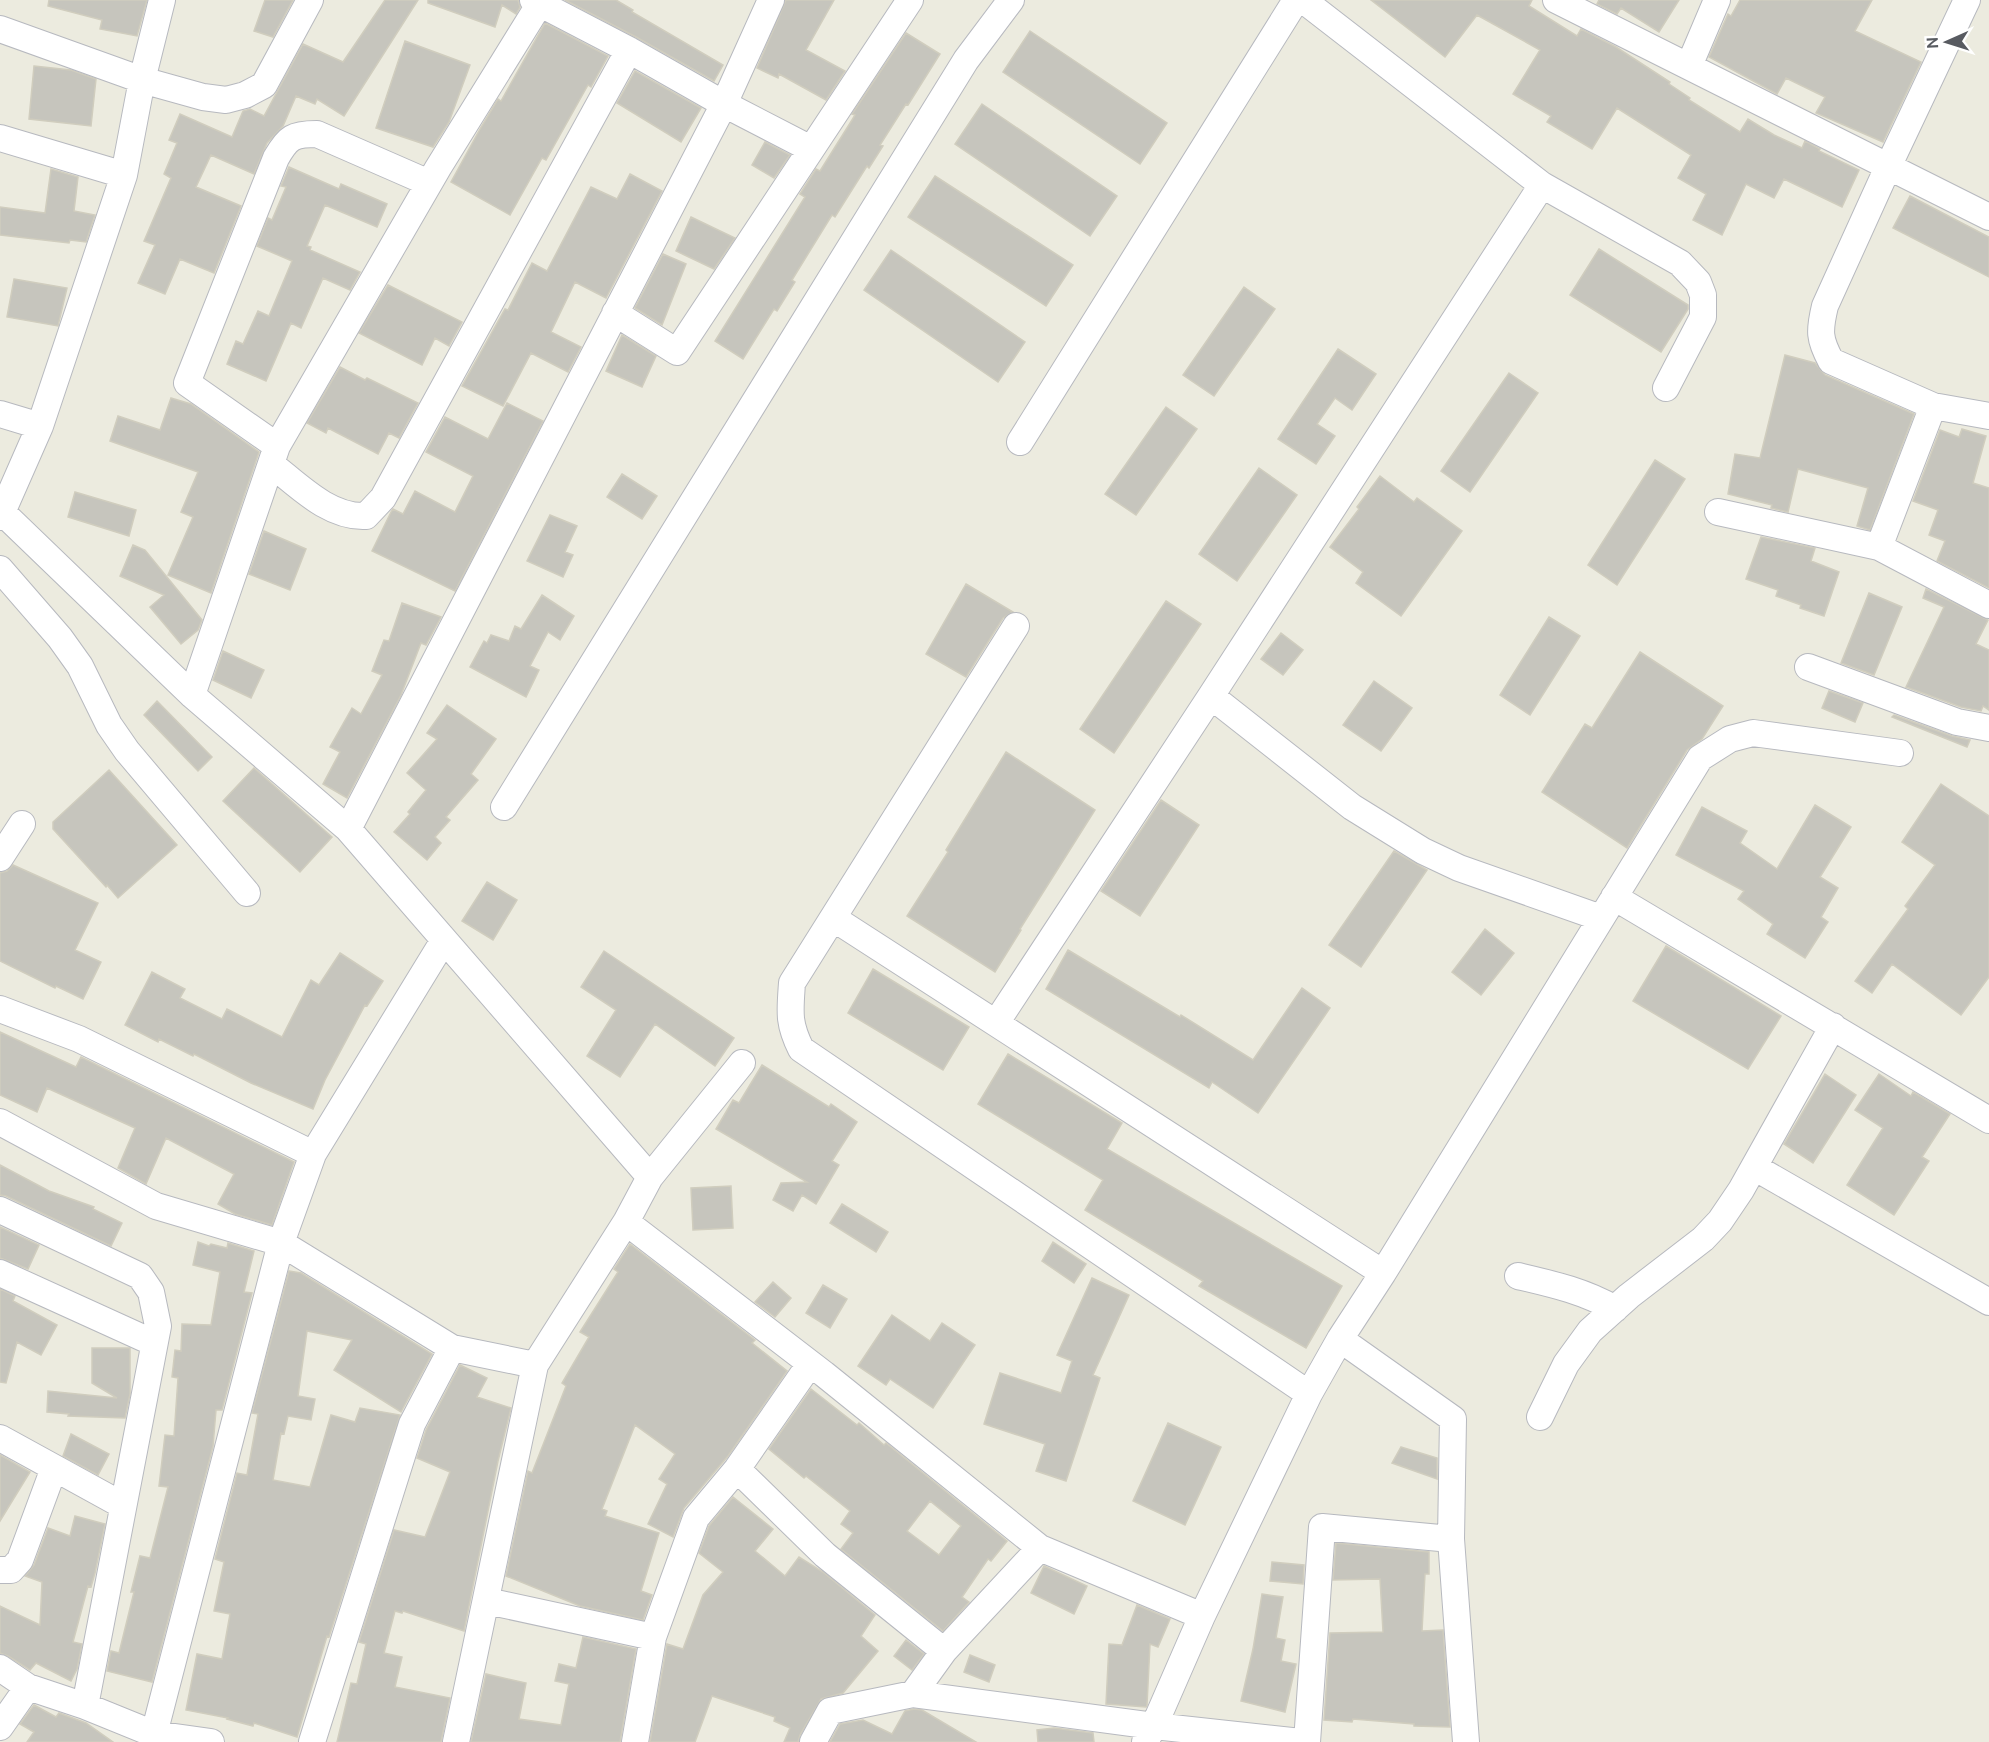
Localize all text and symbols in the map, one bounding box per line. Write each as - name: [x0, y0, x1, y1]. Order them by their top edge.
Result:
- north arrow: [1917, 12, 1977, 72]
- text: N: [1923, 36, 1941, 49]

